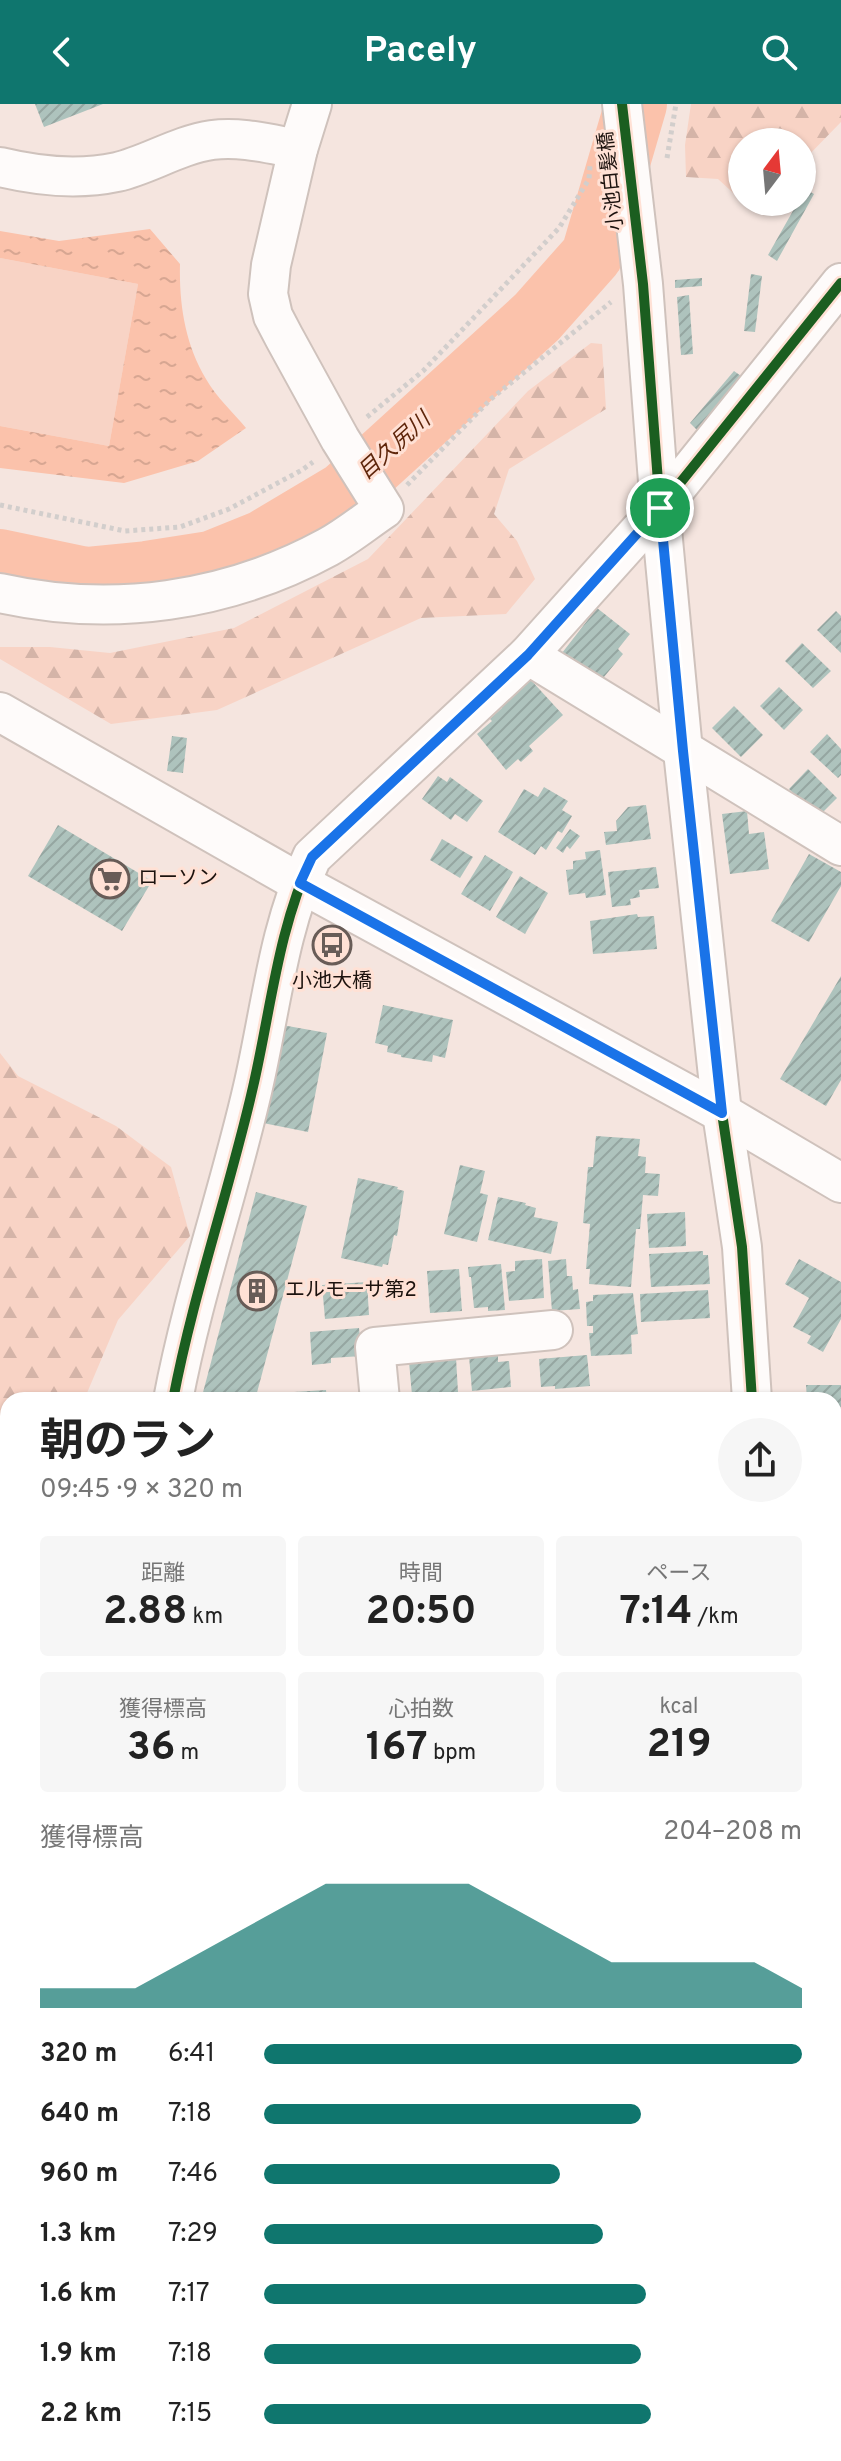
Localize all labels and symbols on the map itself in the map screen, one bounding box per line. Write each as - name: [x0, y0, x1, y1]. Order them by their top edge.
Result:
- north arrow: [728, 128, 816, 216]
- street label: 小池白髪橋: [594, 130, 630, 232]
- water label: 目久尻川: [353, 406, 438, 486]
- pin: [626, 474, 694, 542]
- supermarket icon: ローソン: [89, 858, 131, 900]
- place label: ローソン: [138, 866, 218, 892]
- bus stop icon: 小池大橋: [311, 924, 353, 966]
- place label: 小池大橋: [292, 969, 372, 995]
- building icon: エルモーサ第2: [236, 1270, 278, 1312]
- place label: エルモーサ第2: [285, 1278, 417, 1304]

